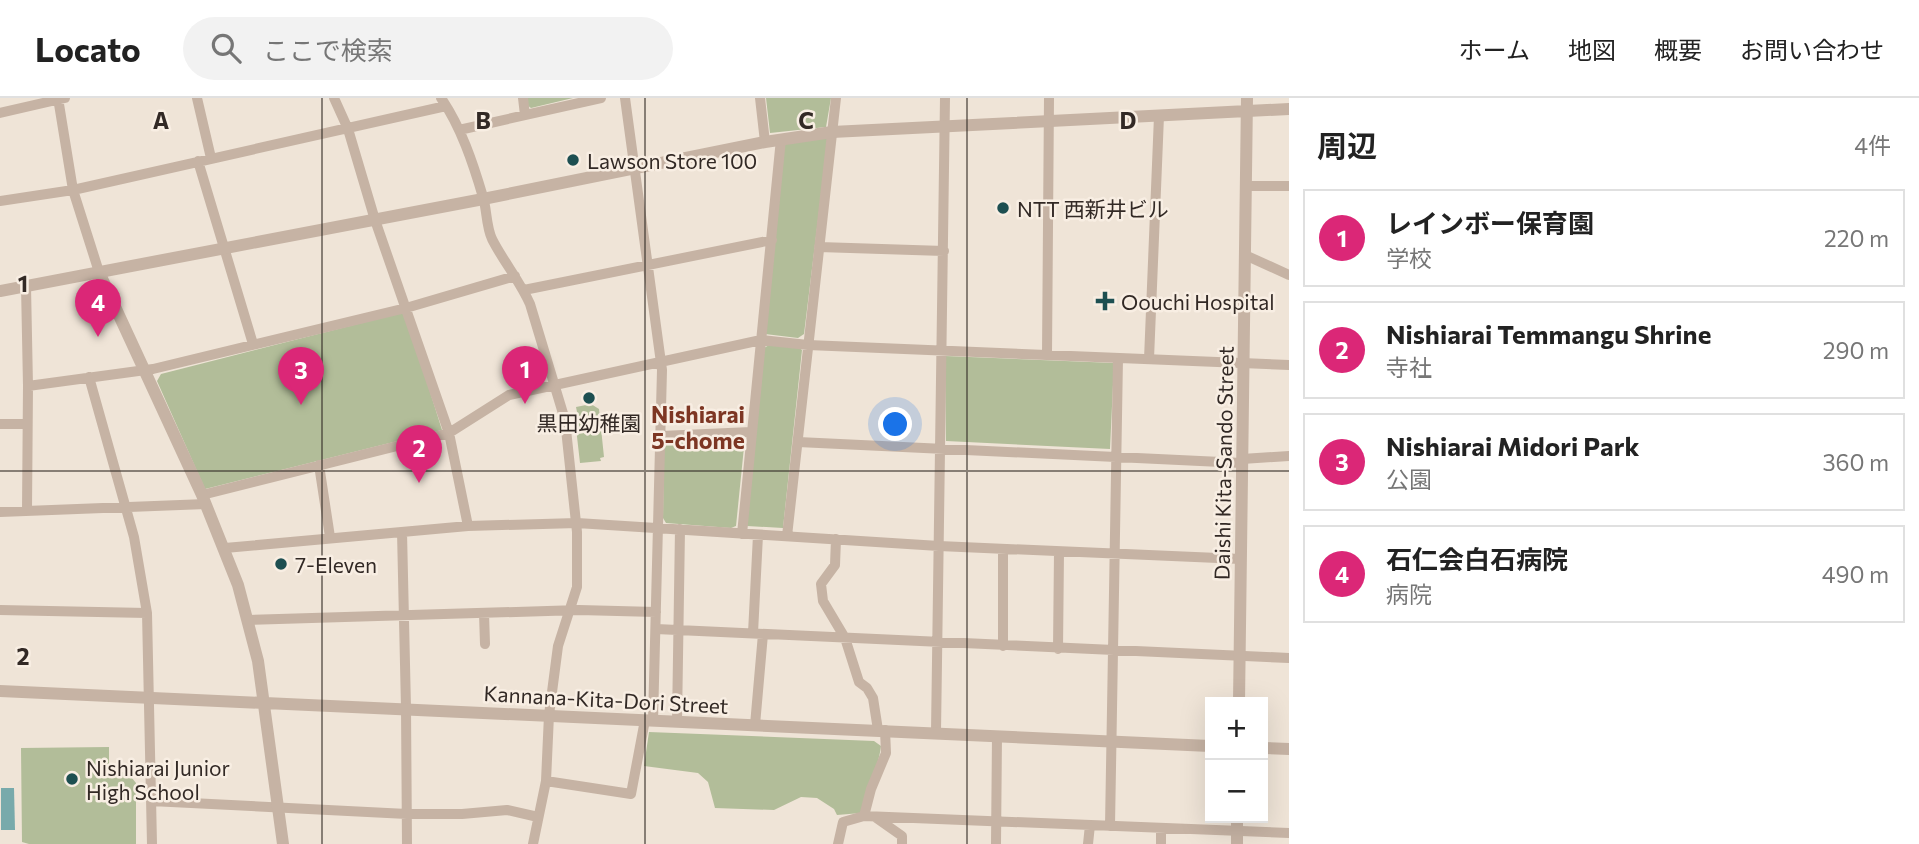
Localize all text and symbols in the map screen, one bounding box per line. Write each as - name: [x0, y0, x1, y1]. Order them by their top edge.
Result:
- search box: [183, 17, 673, 80]
- text: Locato: [35, 28, 141, 69]
- icon: search: [207, 29, 245, 67]
- text: ここで検索: [263, 34, 393, 65]
- text: ホーム: [1459, 35, 1530, 64]
- text: 地図: [1568, 35, 1616, 64]
- text: 概要: [1654, 35, 1702, 64]
- text: お問い合わせ: [1740, 35, 1884, 64]
- text: A: [153, 106, 170, 134]
- text: B: [475, 106, 491, 134]
- text: C: [798, 106, 814, 134]
- text: D: [1120, 106, 1137, 134]
- text: 周辺: [1317, 126, 1377, 163]
- text: 4件: [1854, 131, 1891, 159]
- place label: Lawson Store 100: [587, 148, 757, 173]
- marker: Lawson Store 100: [565, 152, 581, 168]
- place label: NTT 西新井ビル: [1017, 196, 1169, 221]
- marker: NTT 西新井ビル: [995, 200, 1011, 216]
- text: レインボー保育園: [1386, 207, 1594, 238]
- text: 1: [1337, 224, 1347, 252]
- text: 220 m: [1824, 224, 1889, 252]
- text: 学校: [1386, 244, 1432, 272]
- text: 1: [18, 269, 28, 297]
- pin: 4: [75, 279, 121, 337]
- place label: Oouchi Hospital: [1121, 289, 1275, 314]
- marker: Oouchi Hospital: [1095, 291, 1115, 311]
- text: Nishiarai Temmangu Shrine: [1386, 318, 1711, 349]
- text: 2: [1335, 336, 1349, 364]
- text: 290 m: [1823, 336, 1889, 364]
- pin: 1: [502, 346, 548, 404]
- street label: Daishi Kita-Sando Street: [1208, 346, 1238, 580]
- pin: 3: [278, 347, 324, 405]
- text: 寺社: [1386, 353, 1432, 381]
- marker: 黒田幼稚園: [581, 390, 597, 406]
- district label: Nishiarai 5-chome: [651, 400, 745, 454]
- your location: [878, 407, 912, 441]
- place label: 黒田幼稚園: [537, 410, 642, 435]
- pin: 2: [396, 425, 442, 483]
- text: Nishiarai Midori Park: [1386, 430, 1639, 461]
- text: 3: [1335, 448, 1349, 476]
- text: 360 m: [1822, 448, 1889, 476]
- text: 公園: [1386, 465, 1432, 493]
- text: 石仁会白石病院: [1386, 543, 1568, 574]
- place label: 7-Eleven: [295, 552, 377, 577]
- marker: 7-Eleven: [273, 556, 289, 572]
- text: 4: [1335, 560, 1349, 588]
- text: 490 m: [1822, 560, 1889, 588]
- text: 病院: [1386, 580, 1432, 608]
- text: 2: [16, 642, 30, 670]
- street label: Kannana-Kita-Dori Street: [483, 680, 729, 718]
- map controls: [1205, 697, 1268, 823]
- button: +: [1205, 697, 1268, 760]
- place label: Nishiarai Junior High School: [86, 755, 230, 804]
- button: −: [1205, 760, 1268, 823]
- marker: Nishiarai Junior High School: [64, 771, 80, 787]

